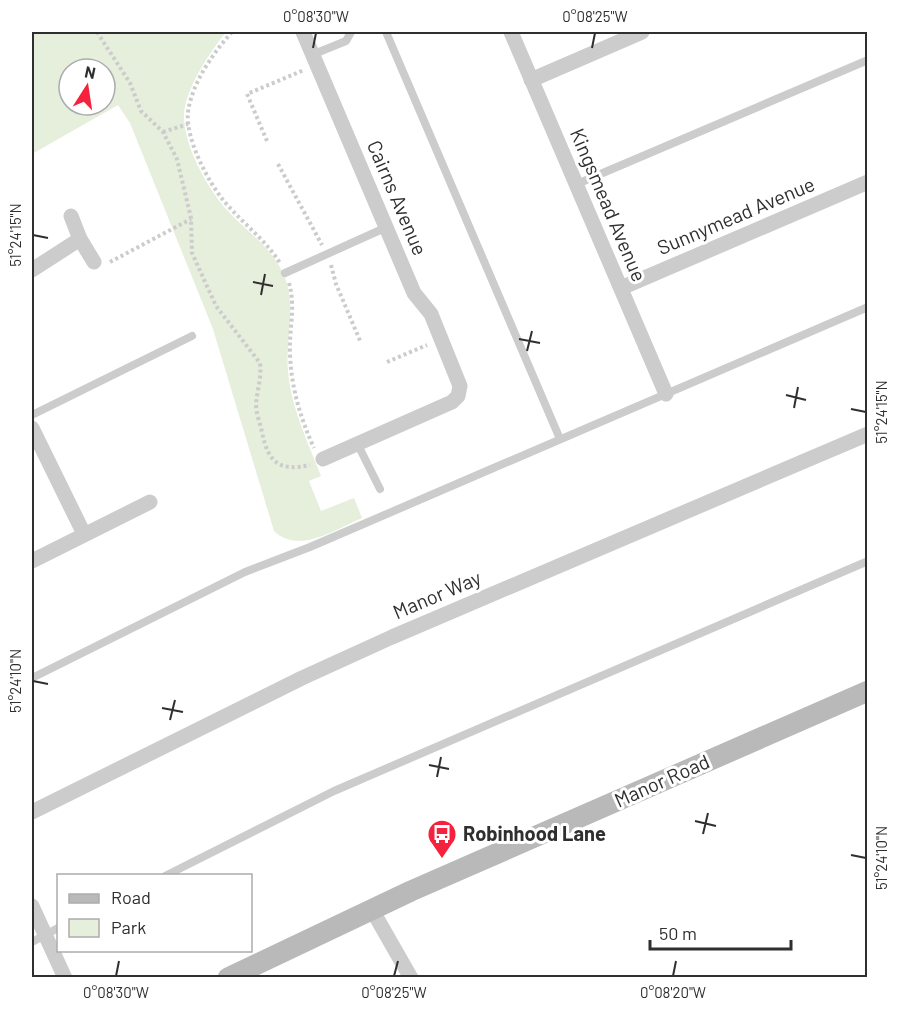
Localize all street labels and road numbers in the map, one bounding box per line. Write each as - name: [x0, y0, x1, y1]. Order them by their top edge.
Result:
- street label: Kingsmead Avenue: [566, 124, 652, 285]
- street label: Cairns Avenue: [363, 137, 433, 259]
- street label: Sunnymead Avenue: [653, 171, 818, 259]
- street label: Manor Way: [389, 565, 484, 623]
- street label: Manor Road: [610, 748, 713, 812]

